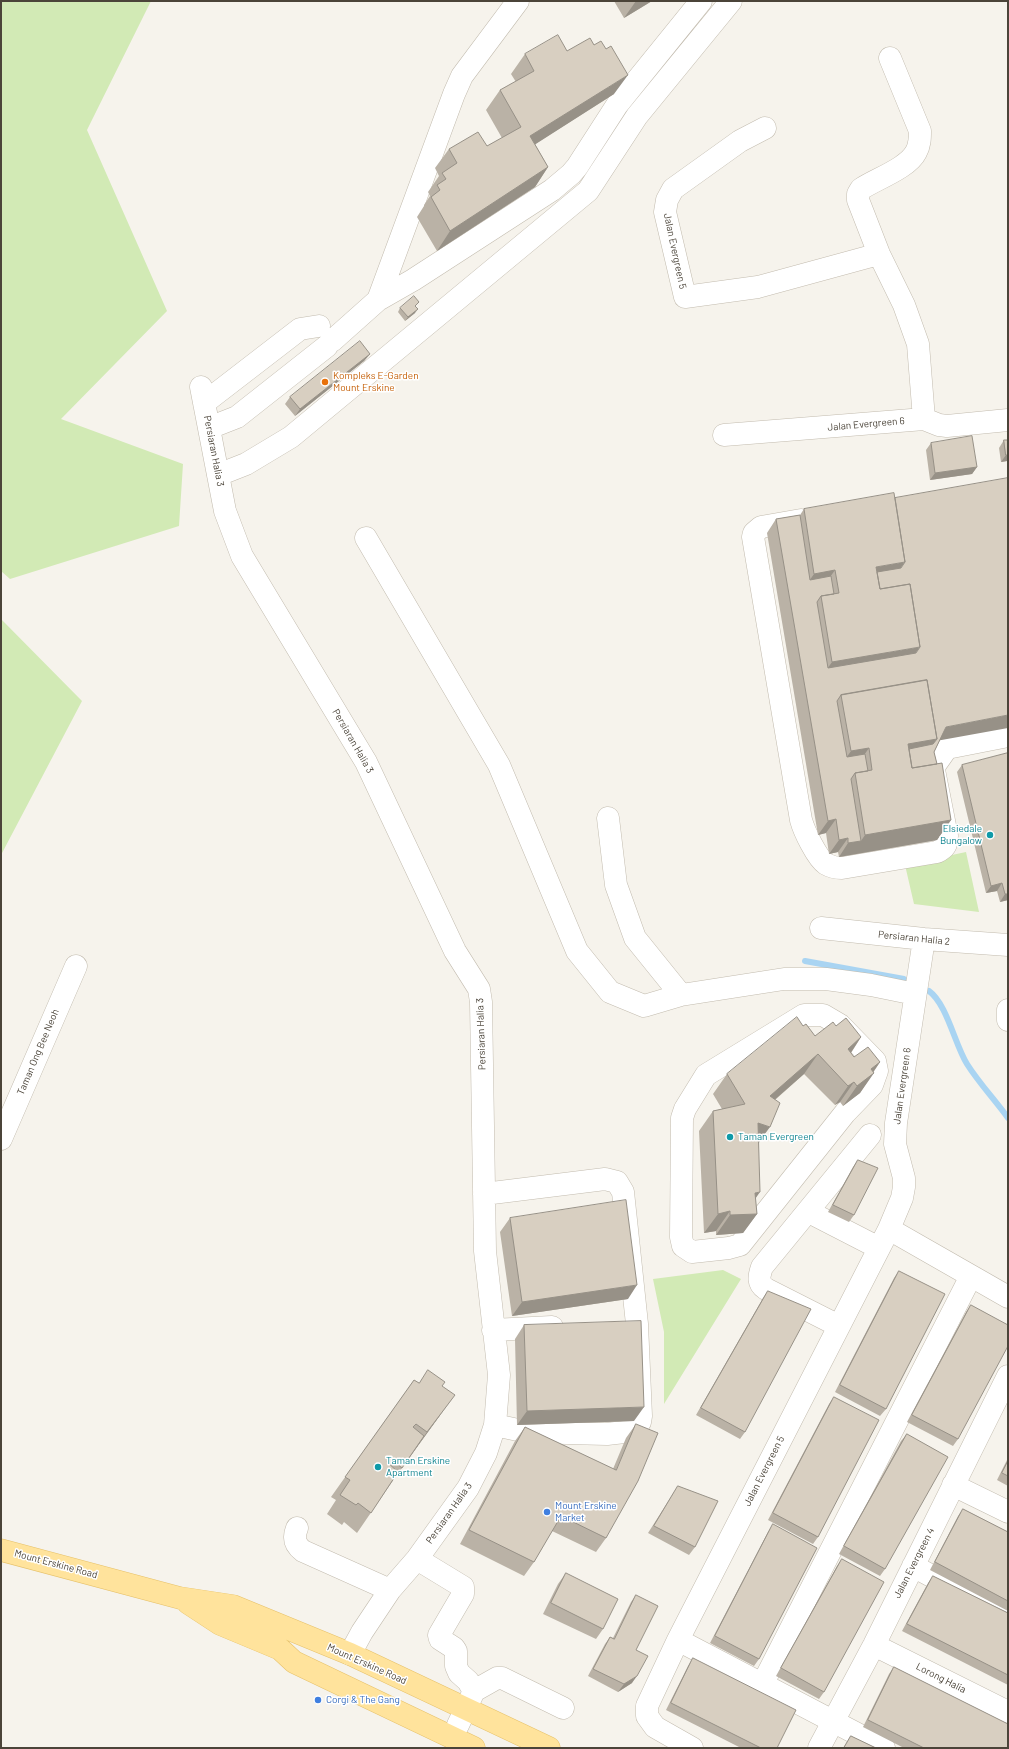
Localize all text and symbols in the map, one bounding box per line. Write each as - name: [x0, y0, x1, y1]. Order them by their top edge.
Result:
- street label: Jalan Evergreen 5: [661, 212, 689, 290]
- place label: Kompleks E-Garden Mount Erskine: [333, 370, 419, 394]
- marker: Kompleks E-Garden Mount Erskine: [320, 377, 330, 387]
- street label: Persiaran Halia 3: [201, 415, 227, 487]
- street label: Jalan Evergreen 6: [827, 415, 905, 433]
- street label: Persiaran Halia 3: [330, 707, 376, 775]
- place label: Elsiedale Bungalow: [940, 823, 982, 846]
- marker: Elsiedale Bungalow: [985, 830, 995, 840]
- street label: Persiaran Halia 2: [877, 928, 951, 948]
- street label: Persiaran Halia 3: [474, 998, 488, 1070]
- street label: Taman Ong Bee Neoh: [14, 1007, 62, 1097]
- street label: Jalan Evergreen 6: [891, 1047, 913, 1125]
- place label: Taman Evergreen: [738, 1131, 814, 1143]
- marker: Taman Evergreen: [725, 1132, 735, 1142]
- street label: Jalan Evergreen 5: [741, 1434, 787, 1508]
- place label: Taman Erskine Apartment: [386, 1455, 450, 1478]
- marker: Taman Erskine Apartment: [373, 1462, 383, 1472]
- street label: Persiaran Halia 3: [423, 1480, 475, 1546]
- place label: Mount Erskine Market: [555, 1500, 617, 1524]
- marker: Mount Erskine Market: [542, 1507, 552, 1517]
- street label: Jalan Evergreen 4: [891, 1526, 937, 1600]
- street label: Mount Erskine Road: [13, 1547, 99, 1581]
- street label: Mount Erskine Road: [325, 1641, 409, 1687]
- street label: Lorong Halia: [914, 1660, 968, 1696]
- place label: Corgi & The Gang: [326, 1694, 400, 1706]
- marker: Corgi & The Gang: [313, 1695, 323, 1705]

